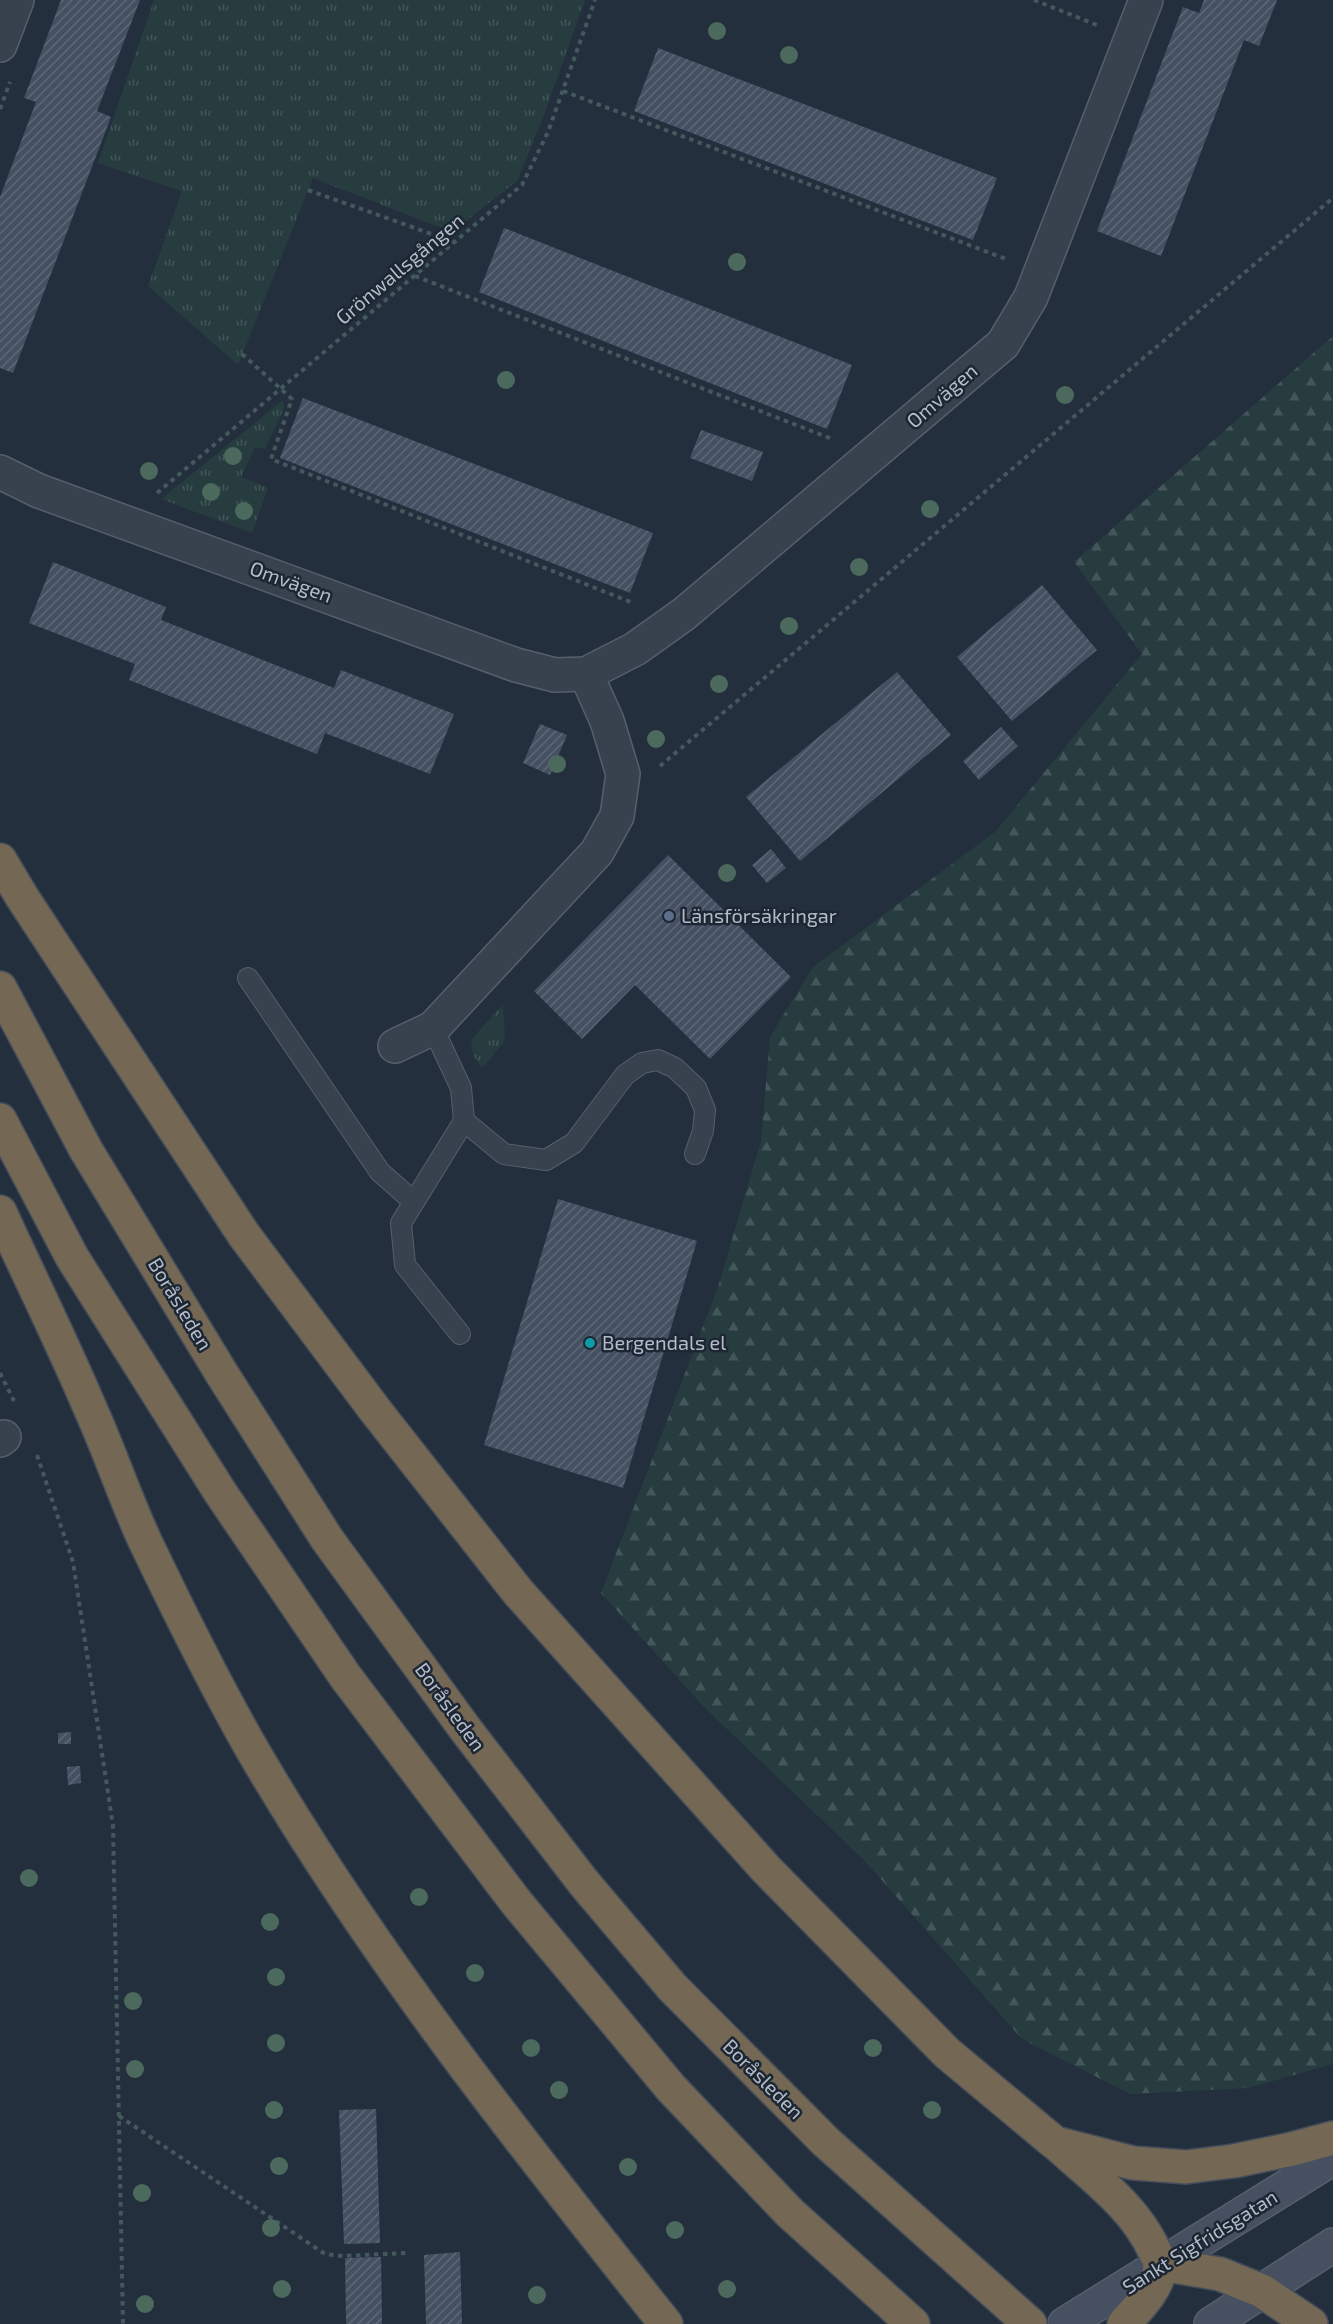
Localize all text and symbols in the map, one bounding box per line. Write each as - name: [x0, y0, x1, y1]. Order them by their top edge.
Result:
- street label: Grönwallsgången: [330, 208, 468, 329]
- street label: Omvägen: [901, 358, 982, 432]
- street label: Omvägen: [247, 555, 336, 607]
- place label: Länsförsäkringar: [681, 903, 837, 927]
- marker: Länsförsäkringar: [662, 909, 676, 923]
- street label: Boråsleden: [144, 1253, 218, 1354]
- place label: Bergendals el: [602, 1330, 726, 1354]
- marker: Bergendals el: [583, 1336, 597, 1350]
- street label: Boråsleden: [411, 1658, 491, 1755]
- street label: Boråsleden: [719, 2033, 809, 2123]
- street label: Sankt Sigfridsgatan: [1118, 2184, 1281, 2298]

